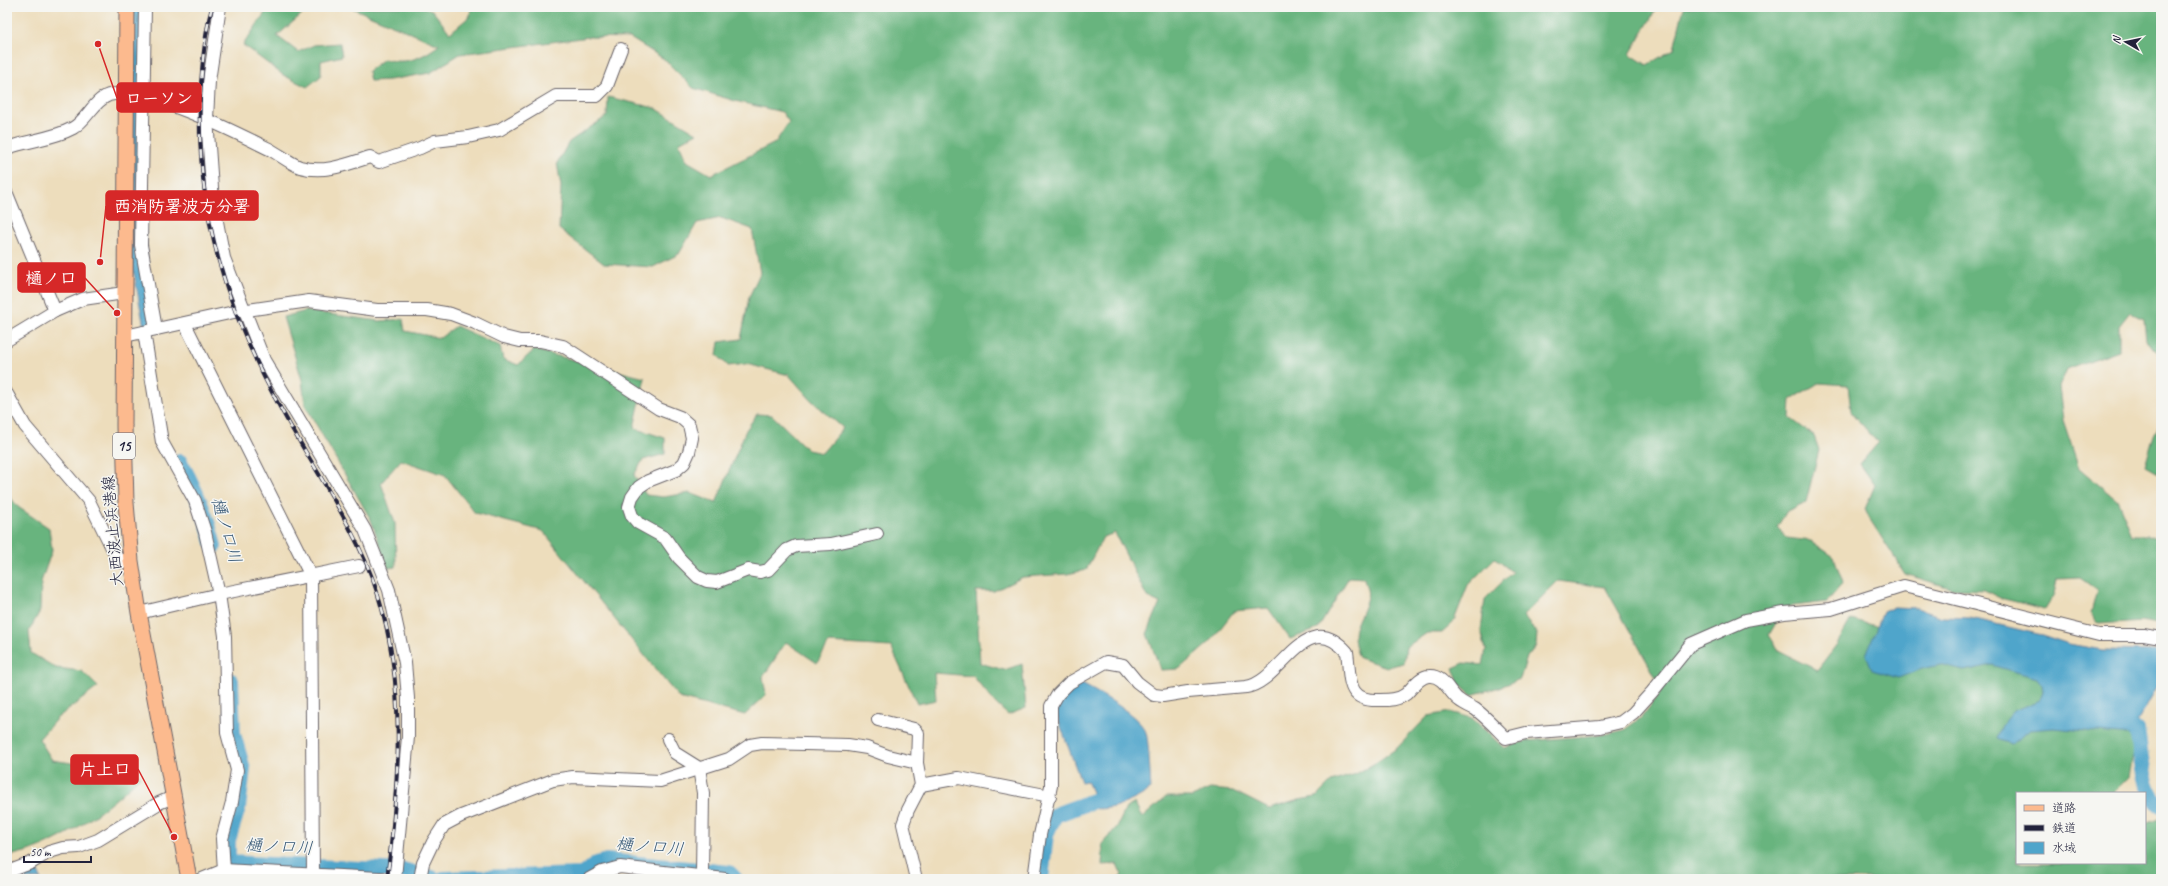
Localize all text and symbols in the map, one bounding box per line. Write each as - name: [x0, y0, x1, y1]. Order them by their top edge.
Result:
- north arrow: [2106, 22, 2146, 62]
- text: N: [2109, 34, 2124, 45]
- callout: ローソン: [117, 83, 201, 112]
- text: ローソン: [125, 88, 193, 109]
- callout: 西消防署波方分署: [106, 191, 258, 220]
- text: 西消防署波方分署: [114, 196, 250, 217]
- callout: 樋ノ口: [18, 263, 85, 292]
- text: 樋ノ口: [26, 268, 77, 289]
- road number: 15: [113, 433, 135, 459]
- street label: 大西波止浜港線: [98, 474, 128, 588]
- water label: 樋ノ口川: [207, 495, 246, 566]
- callout: 片上口: [71, 755, 138, 784]
- text: 片上口: [80, 759, 131, 780]
- legend: [2016, 792, 2146, 864]
- text: 道路: [2052, 800, 2076, 816]
- text: 鉄道: [2052, 820, 2076, 836]
- water label: 樋ノ口川: [615, 833, 685, 860]
- water label: 樋ノ口川: [244, 834, 313, 859]
- scale bar: [24, 838, 91, 864]
- text: 水域: [2052, 840, 2076, 856]
- text: 50 m: [30, 844, 52, 860]

